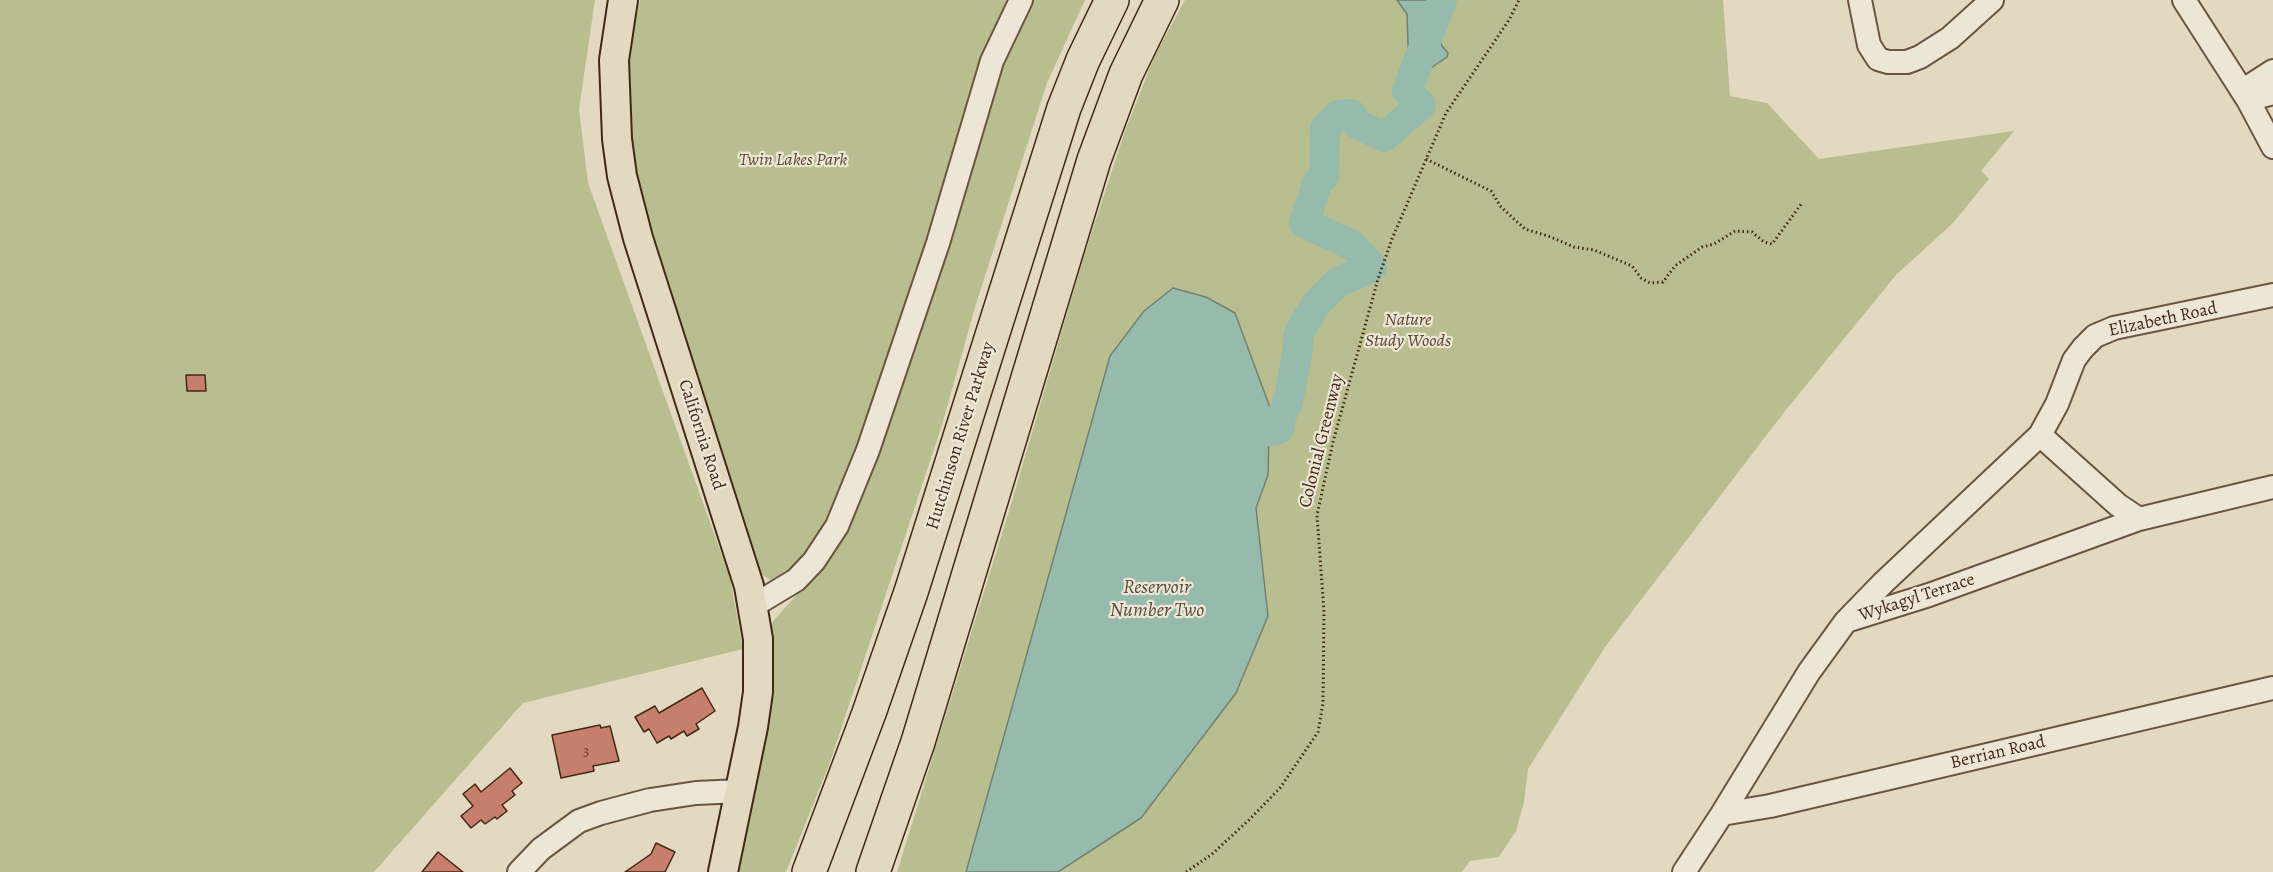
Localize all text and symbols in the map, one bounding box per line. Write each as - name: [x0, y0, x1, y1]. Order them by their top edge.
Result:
- park label: Twin Lakes Park: [739, 150, 847, 172]
- street label: Elizabeth Road: [2107, 298, 2219, 342]
- park label: Nature Study Woods: [1365, 310, 1451, 352]
- street label: Hutchinson River Parkway: [922, 339, 1000, 533]
- street label: Colonial Greenway: [1295, 372, 1349, 510]
- street label: California Road: [673, 377, 729, 493]
- street label: Wykagyl Terrace: [1856, 569, 1978, 627]
- water label: Reservoir Number Two: [1110, 576, 1204, 623]
- street label: Berrian Road: [1948, 732, 2048, 774]
- house number: 3: [583, 743, 589, 761]

